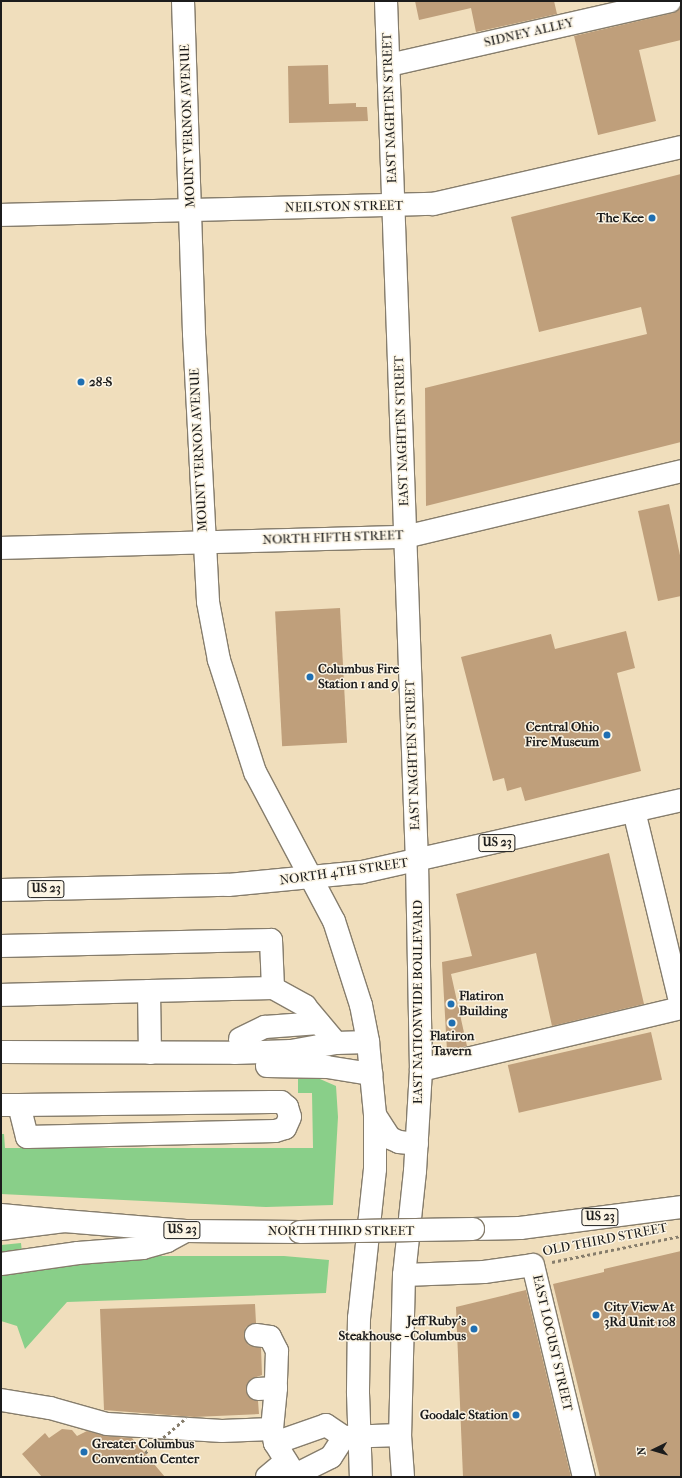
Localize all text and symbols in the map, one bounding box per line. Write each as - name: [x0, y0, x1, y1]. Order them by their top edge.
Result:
- street label: SIDNEY ALLEY: [483, 15, 575, 51]
- street label: EAST NAGHTEN STREET: [380, 32, 400, 184]
- street label: MOUNT VERNON AVENUE: [177, 44, 199, 208]
- street label: NEILSTON STREET: [285, 198, 403, 216]
- place label: The Kee: [596, 210, 644, 226]
- marker: The Kee: [647, 213, 657, 223]
- street label: EAST NAGHTEN STREET: [392, 355, 412, 507]
- street label: MOUNT VERNON AVENUE: [187, 368, 211, 532]
- place label: 28-S: [89, 374, 112, 390]
- marker: 28-S: [76, 377, 86, 387]
- street label: NORTH FIFTH STREET: [262, 528, 404, 548]
- place label: Columbus Fire Station 1 and 9: [318, 662, 399, 693]
- marker: Columbus Fire Station 1 and 9: [305, 672, 315, 682]
- street label: EAST NAGHTEN STREET: [403, 679, 423, 831]
- place label: Central Ohio Fire Museum: [525, 720, 599, 751]
- marker: Central Ohio Fire Museum: [602, 730, 612, 740]
- road number: US 23: [478, 833, 516, 853]
- street label: NORTH 4TH STREET: [279, 855, 409, 889]
- road number: US 23: [27, 879, 65, 899]
- street label: EAST NATIONWIDE BOULEVARD: [410, 900, 426, 1104]
- place label: Flatiron Building: [459, 989, 508, 1020]
- marker: Flatiron Building: [446, 999, 456, 1009]
- marker: Flatiron Tavern: [447, 1018, 457, 1028]
- place label: Flatiron Tavern: [430, 1029, 474, 1060]
- road number: US 23: [581, 1207, 619, 1227]
- road number: US 23: [163, 1220, 201, 1240]
- street label: OLD THIRD STREET: [541, 1220, 669, 1260]
- street label: NORTH THIRD STREET: [268, 1223, 414, 1239]
- street label: EAST LOCUST STREET: [529, 1273, 575, 1413]
- place label: City View At 3Rd Unit 108: [604, 1300, 676, 1331]
- marker: City View At 3Rd Unit 108: [591, 1310, 601, 1320]
- place label: Jeff Ruby's Steakhouse - Columbus: [339, 1314, 466, 1345]
- marker: Jeff Ruby's Steakhouse - Columbus: [469, 1324, 479, 1334]
- place label: Goodale Station: [420, 1407, 508, 1423]
- marker: Goodale Station: [511, 1410, 521, 1420]
- north arrow: [634, 1430, 674, 1470]
- place label: Greater Columbus Convention Center: [92, 1437, 199, 1468]
- text: N: [635, 1446, 648, 1456]
- marker: Greater Columbus Convention Center: [79, 1447, 89, 1457]

